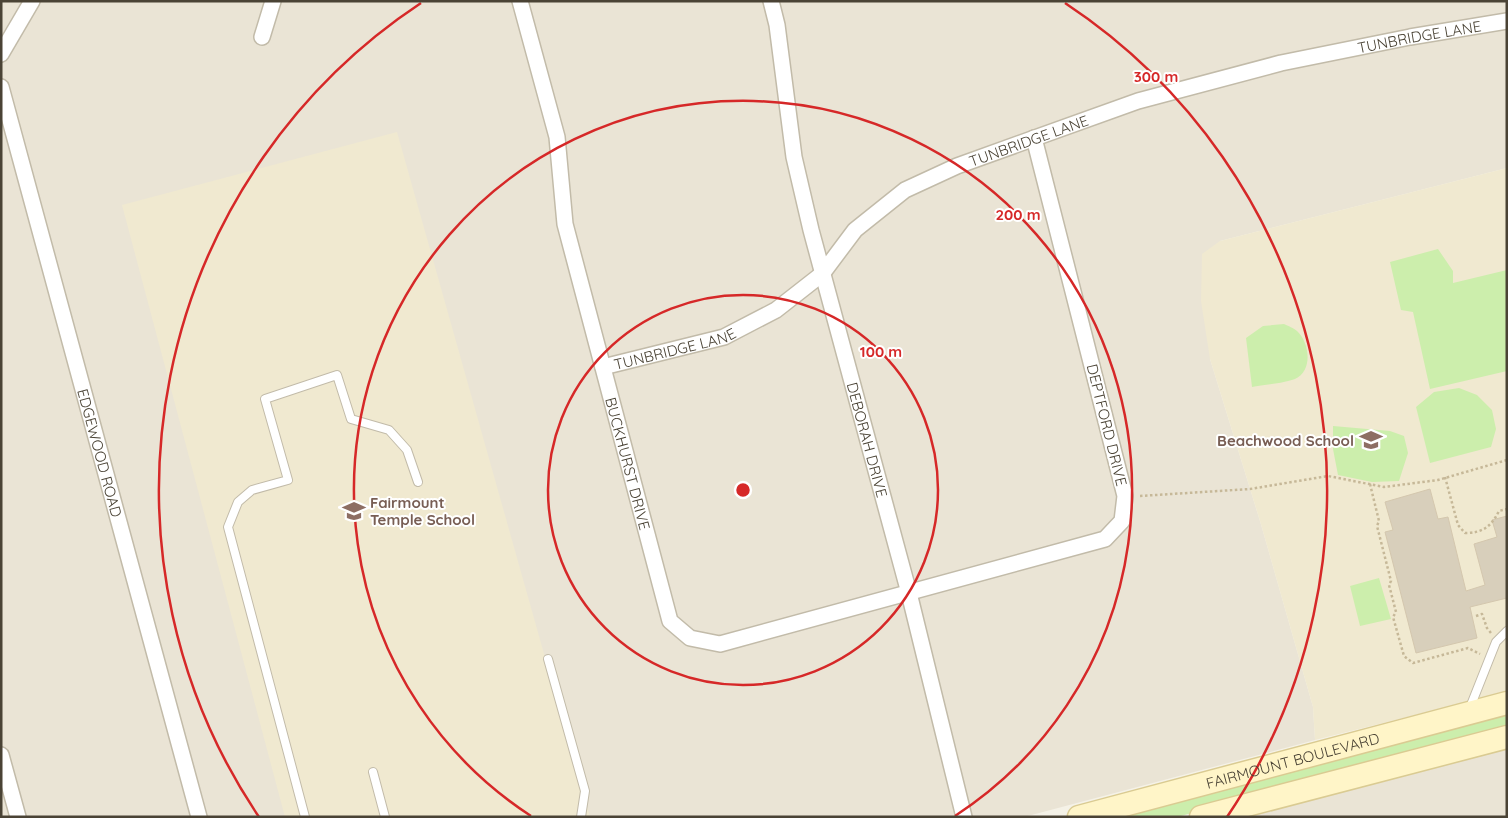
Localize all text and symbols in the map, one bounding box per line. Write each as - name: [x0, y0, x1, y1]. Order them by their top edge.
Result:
- street label: TUNBRIDGE LANE: [1356, 16, 1482, 57]
- text: 300 m: [1134, 67, 1178, 86]
- street label: TUNBRIDGE LANE: [966, 110, 1091, 170]
- text: 200 m: [996, 205, 1041, 224]
- street label: TUNBRIDGE LANE: [612, 323, 739, 373]
- text: 100 m: [860, 342, 902, 361]
- street label: DEPTFORD DRIVE: [1083, 362, 1131, 488]
- street label: DEBORAH DRIVE: [843, 380, 892, 499]
- street label: EDGEWOOD ROAD: [74, 386, 127, 519]
- street label: BUCKHURST DRIVE: [602, 395, 655, 532]
- school or university icon: Beachwood School: [1358, 427, 1384, 453]
- place label: Beachwood School: [1217, 431, 1354, 450]
- centre of rings: [734, 481, 752, 499]
- place label: Fairmount Temple School: [370, 493, 475, 529]
- school or university icon: Fairmount Temple School: [341, 498, 367, 524]
- street label: FAIRMOUNT BOULEVARD: [1204, 728, 1382, 792]

